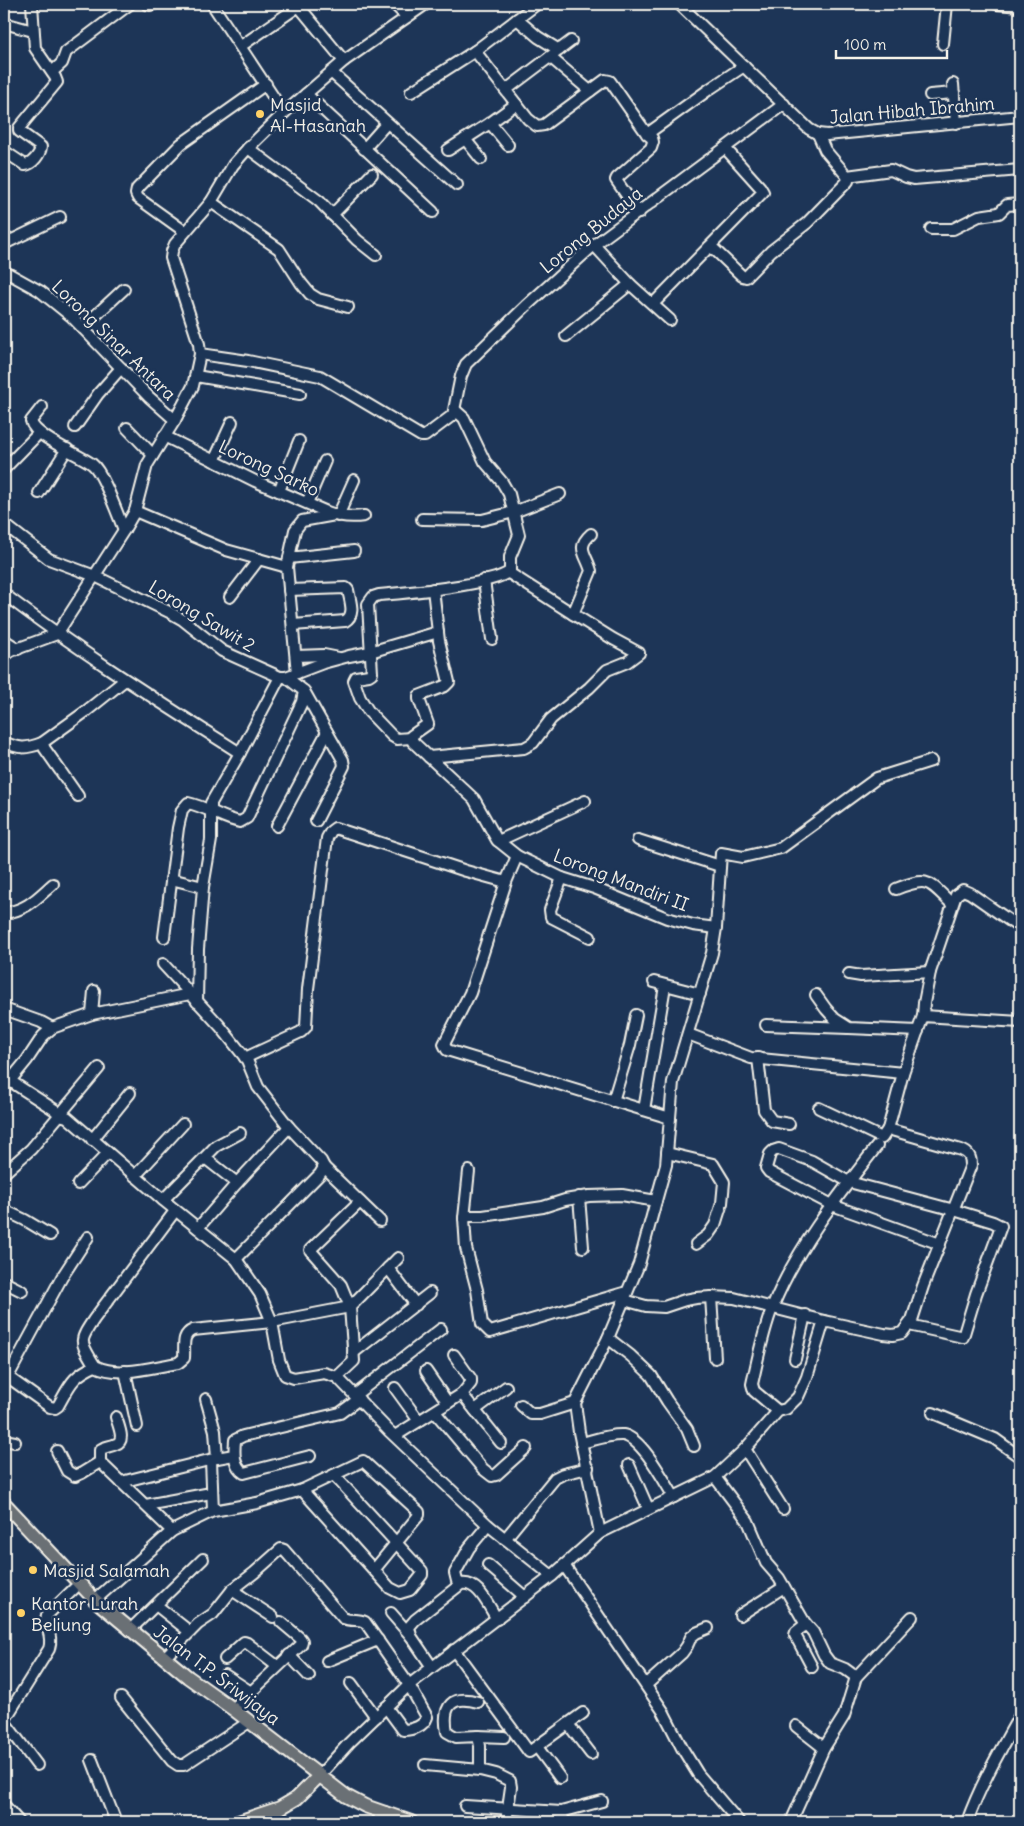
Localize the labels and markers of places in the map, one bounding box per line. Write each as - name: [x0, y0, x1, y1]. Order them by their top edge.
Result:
- place label: Masjid Al-Hasanah: [270, 93, 366, 137]
- marker: Masjid Al-Hasanah: [254, 108, 266, 120]
- place label: Masjid Salamah: [43, 1559, 170, 1582]
- marker: Masjid Salamah: [27, 1564, 39, 1576]
- place label: Kantor Lurah Beliung: [31, 1592, 138, 1636]
- marker: Kantor Lurah Beliung: [15, 1607, 27, 1619]

